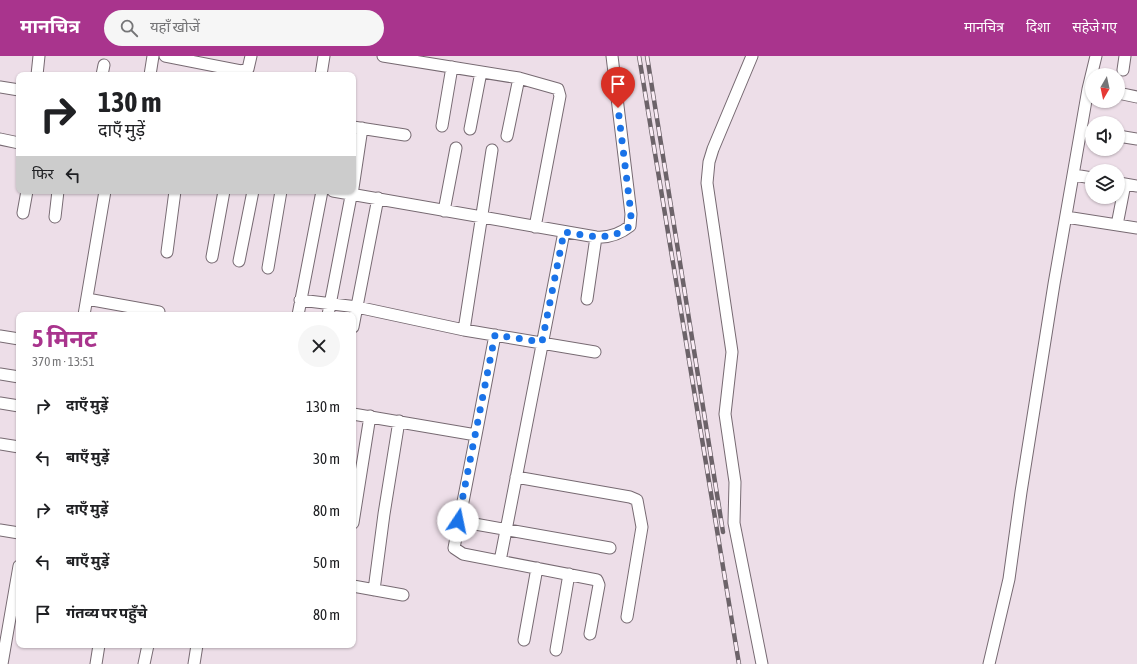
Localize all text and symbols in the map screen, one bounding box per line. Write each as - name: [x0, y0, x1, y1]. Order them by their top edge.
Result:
- search box: [104, 10, 384, 46]
- text: मानचित्र: [20, 15, 80, 37]
- icon: search: [118, 17, 140, 39]
- text: यहाँ खोजें: [150, 18, 200, 35]
- text: मानचित्र: [964, 19, 1004, 35]
- text: दिशा: [1026, 19, 1050, 35]
- text: सहेजे गए: [1072, 19, 1117, 35]
- pin: [601, 67, 635, 108]
- north arrow: [1085, 68, 1125, 108]
- map controls: [1085, 68, 1125, 204]
- icon: arrive: [607, 73, 629, 95]
- text: 130 m: [98, 86, 161, 118]
- icon: right: [32, 88, 84, 140]
- button: sound: [1085, 116, 1125, 156]
- text: दाएँ मुड़ें: [98, 119, 145, 140]
- icon: left: [62, 164, 84, 186]
- button: layers: [1085, 164, 1125, 204]
- text: फिर: [32, 165, 54, 182]
- text: 5 मिनट: [32, 325, 97, 352]
- button: close: [298, 325, 340, 367]
- text: 370 m · 13:51: [32, 354, 95, 369]
- icon: right: [32, 395, 54, 417]
- text: दाएँ मुड़ें: [66, 396, 108, 413]
- text: 130 m: [306, 398, 340, 415]
- icon: left: [32, 447, 54, 469]
- text: बाएँ मुड़ें: [66, 448, 109, 465]
- text: 30 m: [313, 450, 340, 467]
- icon: right: [32, 499, 54, 521]
- text: दाएँ मुड़ें: [66, 500, 108, 517]
- position arrow: [437, 500, 479, 542]
- text: 80 m: [313, 502, 340, 519]
- icon: left: [32, 551, 54, 573]
- text: बाएँ मुड़ें: [66, 552, 109, 569]
- text: 50 m: [313, 554, 340, 571]
- icon: arrive: [32, 603, 54, 625]
- text: गंतव्य पर पहुँचे: [66, 604, 147, 621]
- text: 80 m: [313, 606, 340, 623]

